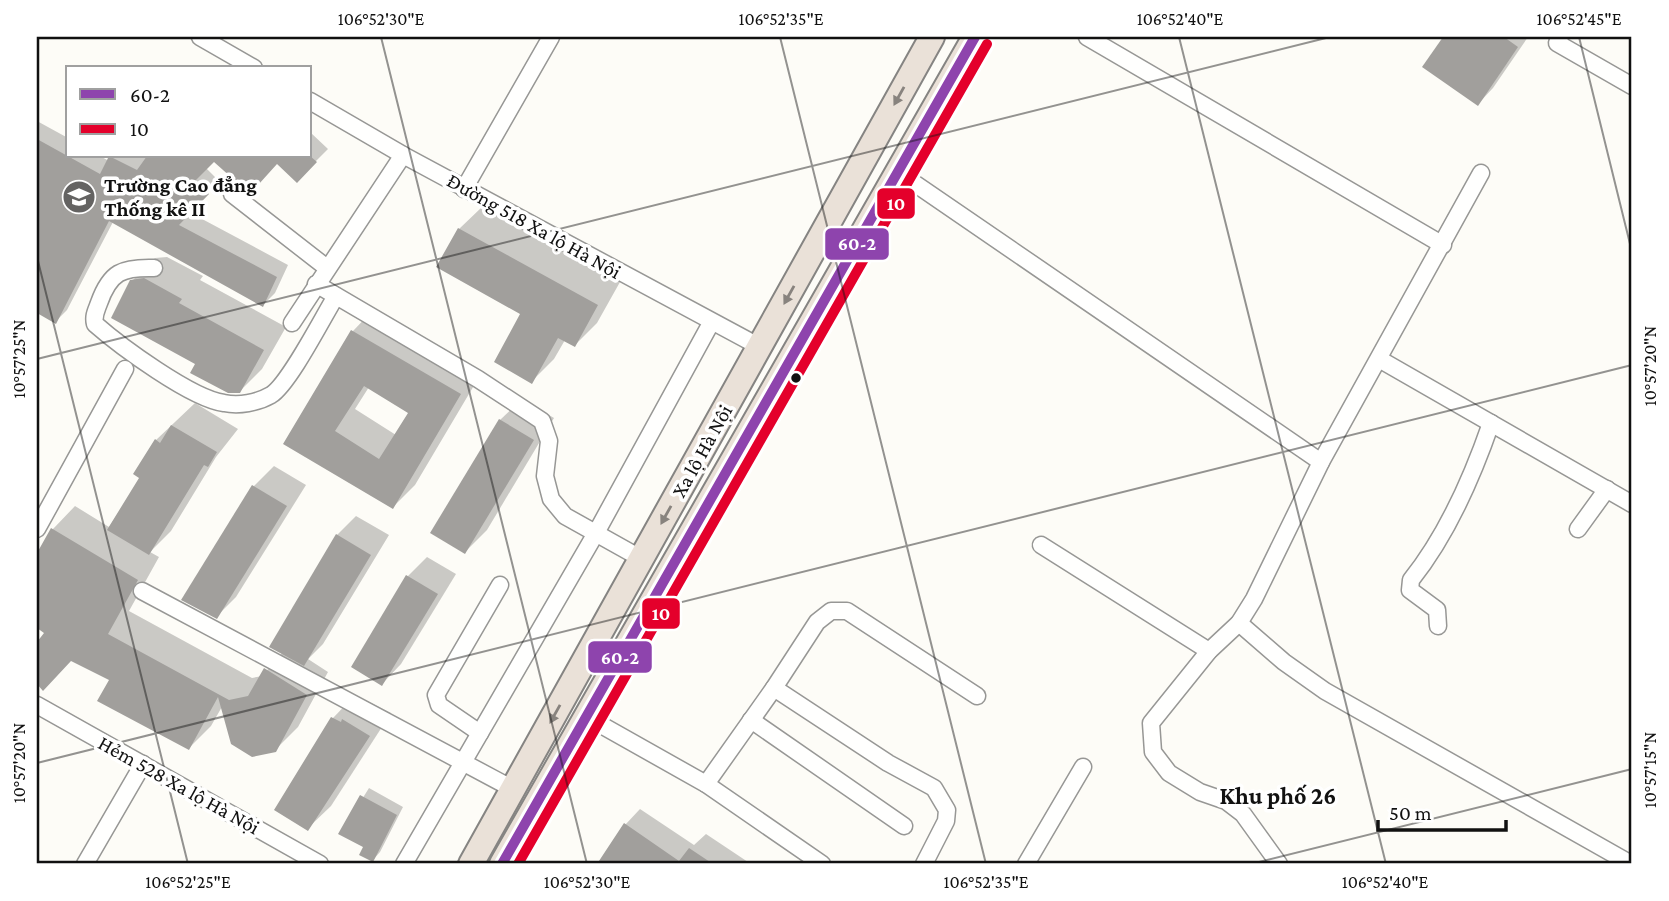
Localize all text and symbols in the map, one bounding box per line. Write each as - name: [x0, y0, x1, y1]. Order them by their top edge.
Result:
- text: 106°52'30"E: [338, 9, 425, 29]
- text: 106°52'35"E: [738, 9, 824, 29]
- text: 106°52'40"E: [1137, 9, 1224, 29]
- text: 106°52'45"E: [1536, 9, 1622, 29]
- legend: [66, 66, 312, 158]
- text: 60-2: [130, 83, 170, 107]
- one-way arrow: [893, 87, 905, 106]
- text: 10: [130, 117, 149, 141]
- street label: Đường 518 Xa lộ Hà Nội: [443, 168, 626, 284]
- place label: Trường Cao đẳng Thống kê II: [104, 173, 257, 221]
- school or university icon: Trường Cao đẳng Thống kê II: [60, 178, 98, 216]
- line badge: 10: [876, 187, 916, 220]
- text: 10: [887, 193, 905, 214]
- line badge: 60-2: [824, 227, 890, 261]
- text: 60-2: [838, 233, 877, 254]
- one-way arrow: [783, 286, 795, 305]
- text: 10°57'25"N: [9, 319, 29, 399]
- text: 10°57'20"N: [1640, 326, 1660, 406]
- unlabelled marker: [789, 371, 803, 385]
- street label: Xa lộ Hà Nội: [667, 400, 738, 502]
- one-way arrow: [660, 506, 672, 525]
- line badge: 10: [641, 597, 681, 630]
- text: 10: [652, 603, 670, 624]
- line badge: 60-2: [587, 640, 653, 674]
- text: 60-2: [601, 647, 640, 668]
- one-way arrow: [549, 704, 561, 724]
- text: 10°57'20"N: [9, 723, 29, 803]
- street label: Hẻm 528 Xa lộ Hà Nội: [94, 731, 264, 840]
- text: 10°57'15"N: [1640, 732, 1660, 808]
- district label: Khu phố 26: [1220, 782, 1336, 809]
- scale bar: [1378, 789, 1506, 833]
- text: 50 m: [1389, 801, 1432, 825]
- text: 106°52'25"E: [145, 872, 231, 892]
- text: 106°52'30"E: [544, 872, 631, 892]
- text: 106°52'35"E: [943, 872, 1029, 892]
- text: 106°52'40"E: [1342, 872, 1429, 892]

